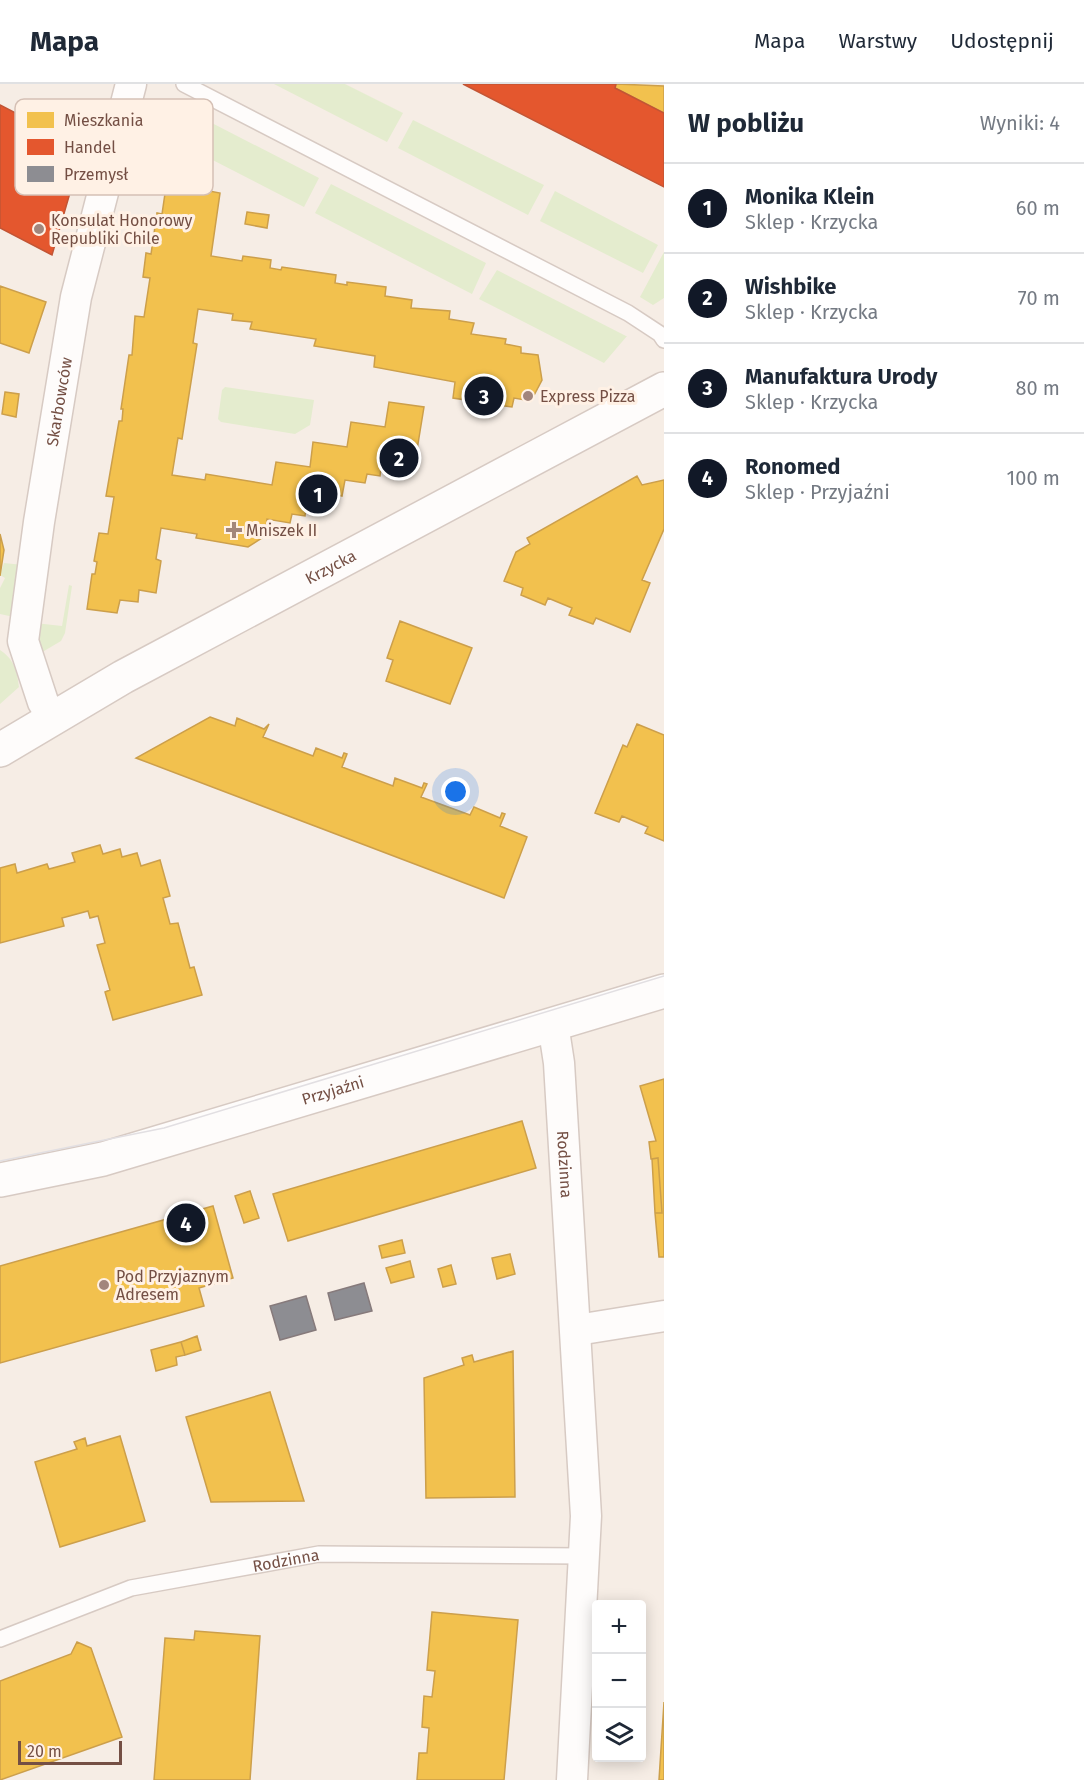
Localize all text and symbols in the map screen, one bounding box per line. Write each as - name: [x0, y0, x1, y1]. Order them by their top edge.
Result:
- text: Mapa: [30, 25, 99, 58]
- text: Mapa: [754, 28, 805, 54]
- text: Warstwy: [838, 28, 917, 54]
- text: Udostępnij: [950, 28, 1054, 54]
- legend: [15, 99, 213, 195]
- text: W pobliżu: [688, 108, 804, 139]
- text: Mieszkania: [64, 111, 143, 130]
- text: Wyniki: 4: [980, 111, 1060, 135]
- text: Handel: [64, 138, 116, 157]
- text: Przemysł: [64, 165, 128, 184]
- text: Monika Klein: [745, 183, 875, 210]
- text: 1: [703, 196, 712, 220]
- text: 60 m: [1016, 196, 1060, 220]
- text: Sklep · Krzycka: [745, 210, 878, 234]
- place label: Konsulat Honorowy Republiki Chile: [51, 211, 192, 248]
- marker: Konsulat Honorowy Republiki Chile: [32, 222, 46, 236]
- text: Wishbike: [745, 273, 837, 300]
- text: 2: [702, 286, 713, 310]
- text: 70 m: [1018, 286, 1060, 310]
- text: Sklep · Krzycka: [745, 300, 878, 324]
- street label: Skarbowców: [43, 355, 76, 448]
- text: Manufaktura Urody: [745, 363, 937, 390]
- pin: 3: [464, 374, 504, 418]
- text: 3: [702, 376, 713, 400]
- text: 80 m: [1015, 376, 1060, 400]
- place label: Express Pizza: [540, 387, 636, 406]
- marker: Express Pizza: [521, 389, 535, 403]
- text: Sklep · Krzycka: [745, 390, 878, 414]
- pin: 2: [380, 436, 418, 481]
- text: Ronomed: [745, 453, 841, 480]
- text: 4: [702, 466, 713, 490]
- text: 100 m: [1007, 466, 1060, 490]
- pin: 1: [298, 472, 338, 516]
- text: Sklep · Przyjaźni: [745, 480, 890, 504]
- place label: Mniszek II: [246, 521, 317, 540]
- marker: Mniszek II: [227, 523, 241, 537]
- street label: Krzycka: [302, 546, 359, 588]
- your location: [441, 777, 470, 806]
- street label: Przyjaźni: [300, 1072, 366, 1109]
- street label: Rodzinna: [553, 1130, 576, 1199]
- pin: 4: [166, 1200, 206, 1246]
- place label: Pod Przyjaznym Adresem: [116, 1267, 229, 1304]
- marker: Pod Przyjaznym Adresem: [97, 1278, 111, 1292]
- street label: Rodzinna: [251, 1545, 321, 1576]
- map controls: [592, 1600, 646, 1762]
- button: +: [592, 1600, 646, 1654]
- button: −: [592, 1654, 646, 1708]
- button: layers: [592, 1708, 646, 1762]
- scale bar: [18, 1738, 122, 1766]
- text: 20 m: [27, 1742, 62, 1761]

